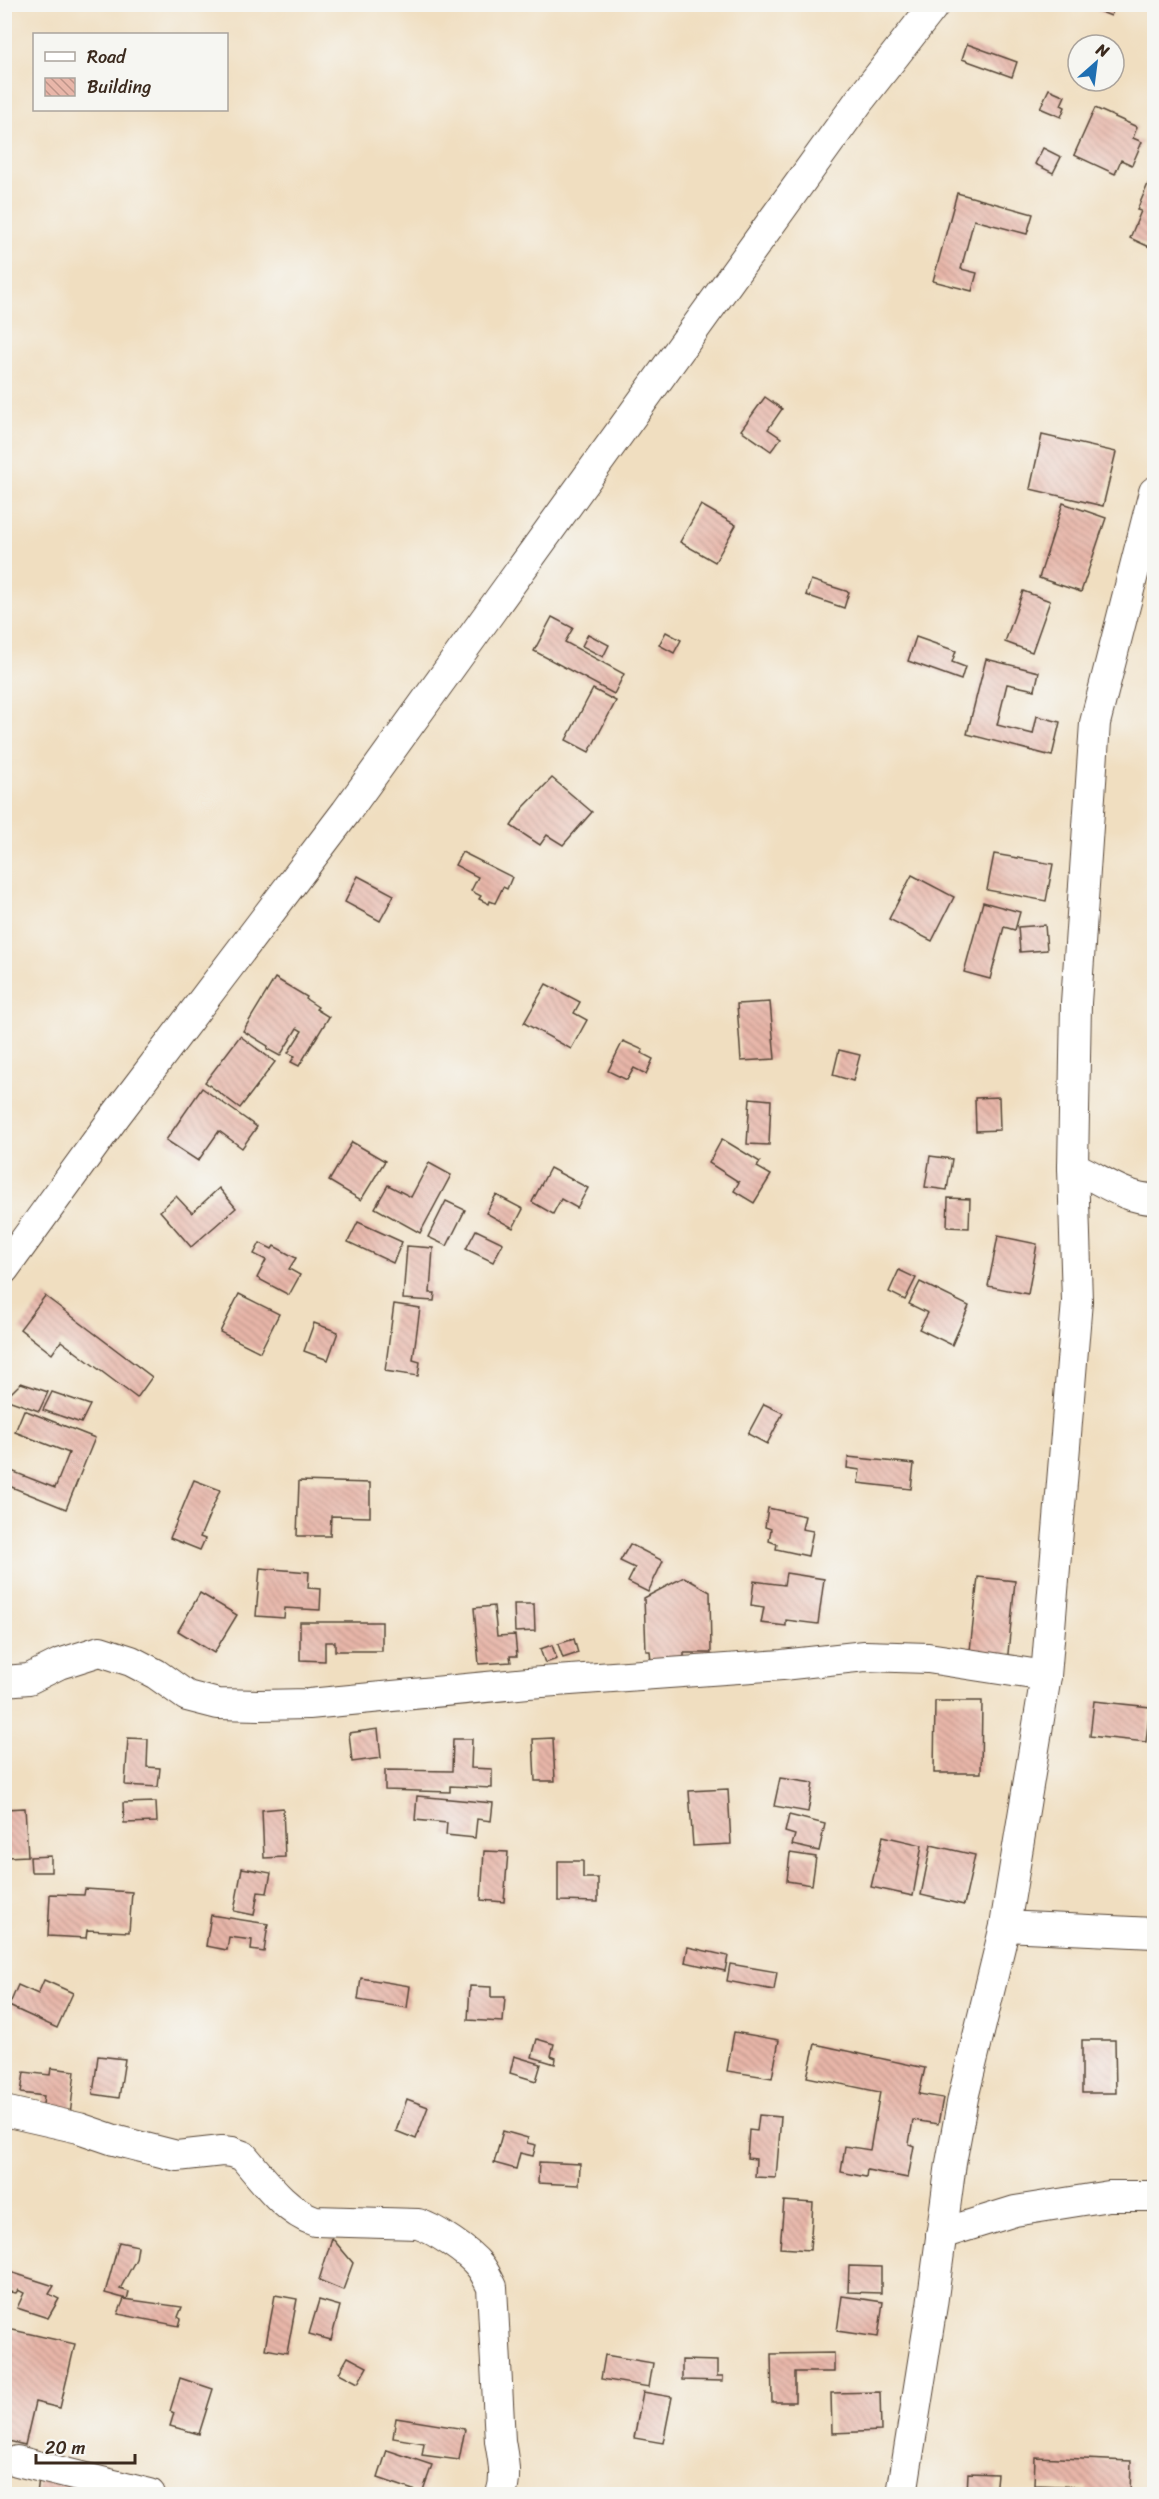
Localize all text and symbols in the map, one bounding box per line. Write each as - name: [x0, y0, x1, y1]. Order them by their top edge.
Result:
- legend: [33, 33, 228, 111]
- north arrow: [1066, 33, 1126, 93]
- text: N: [1090, 34, 1115, 66]
- text: Road: [87, 41, 127, 73]
- text: Building: [87, 71, 151, 103]
- scale bar: [36, 2427, 135, 2465]
- text: 20 m: [45, 2432, 85, 2464]

